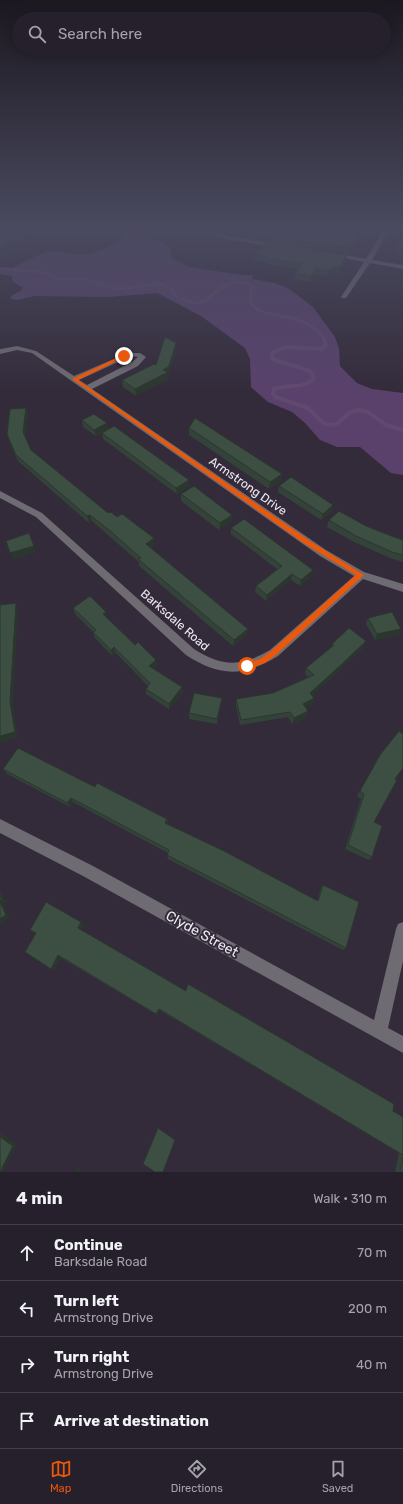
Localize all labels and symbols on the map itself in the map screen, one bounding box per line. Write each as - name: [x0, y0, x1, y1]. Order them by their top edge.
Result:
- route end: [115, 347, 133, 365]
- street label: Armstrong Drive: [206, 454, 290, 518]
- street label: Barksdale Road: [138, 586, 212, 654]
- route start: [238, 657, 256, 675]
- street label: Clyde Street: [163, 907, 242, 961]

